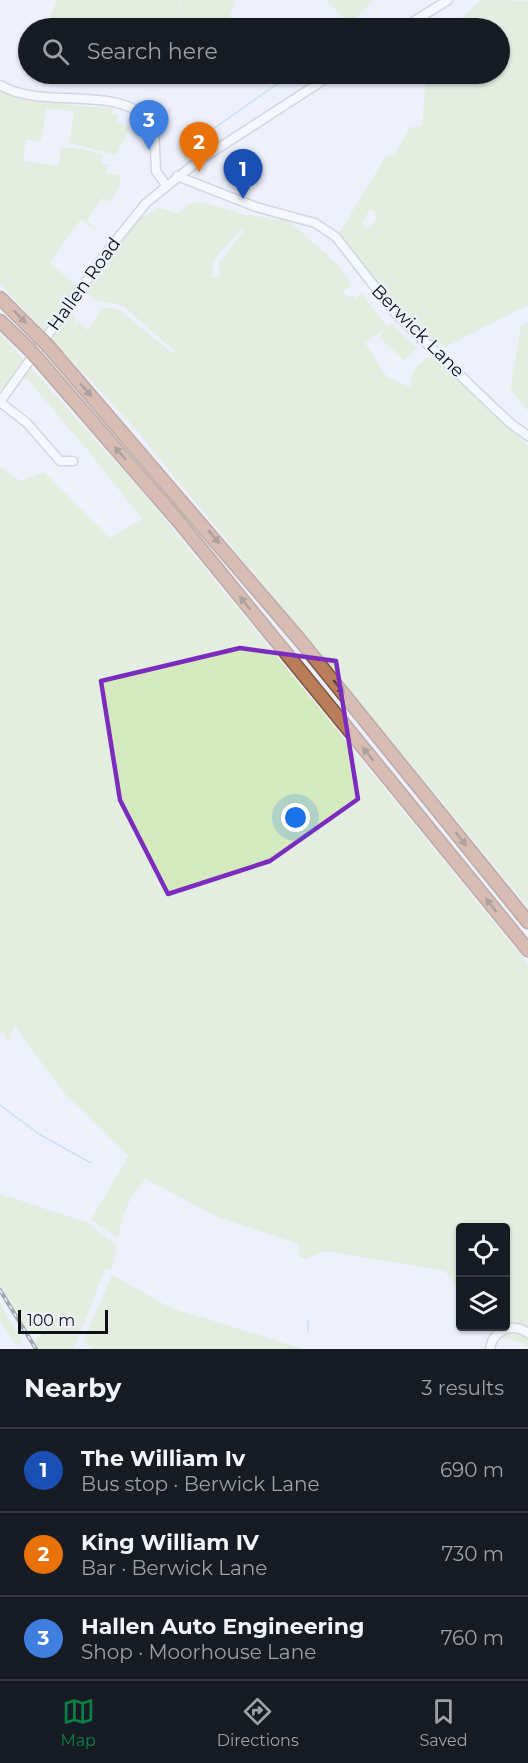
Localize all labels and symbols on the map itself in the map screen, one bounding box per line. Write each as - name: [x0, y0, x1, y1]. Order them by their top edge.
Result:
- pin: 3: [130, 100, 168, 150]
- pin: 2: [180, 122, 218, 172]
- pin: 1: [224, 150, 262, 199]
- street label: Hallen Road: [43, 233, 125, 335]
- street label: Berwick Lane: [367, 280, 469, 382]
- one-way arrow: [12, 310, 26, 324]
- one-way arrow: [79, 382, 92, 397]
- one-way arrow: [114, 446, 127, 461]
- one-way arrow: [207, 529, 220, 544]
- one-way arrow: [238, 595, 251, 611]
- one-way arrow: [332, 680, 344, 695]
- one-way arrow: [361, 746, 374, 762]
- your location: [281, 803, 310, 832]
- one-way arrow: [455, 831, 468, 847]
- one-way arrow: [485, 898, 498, 913]
- scale bar: [18, 1307, 108, 1334]

